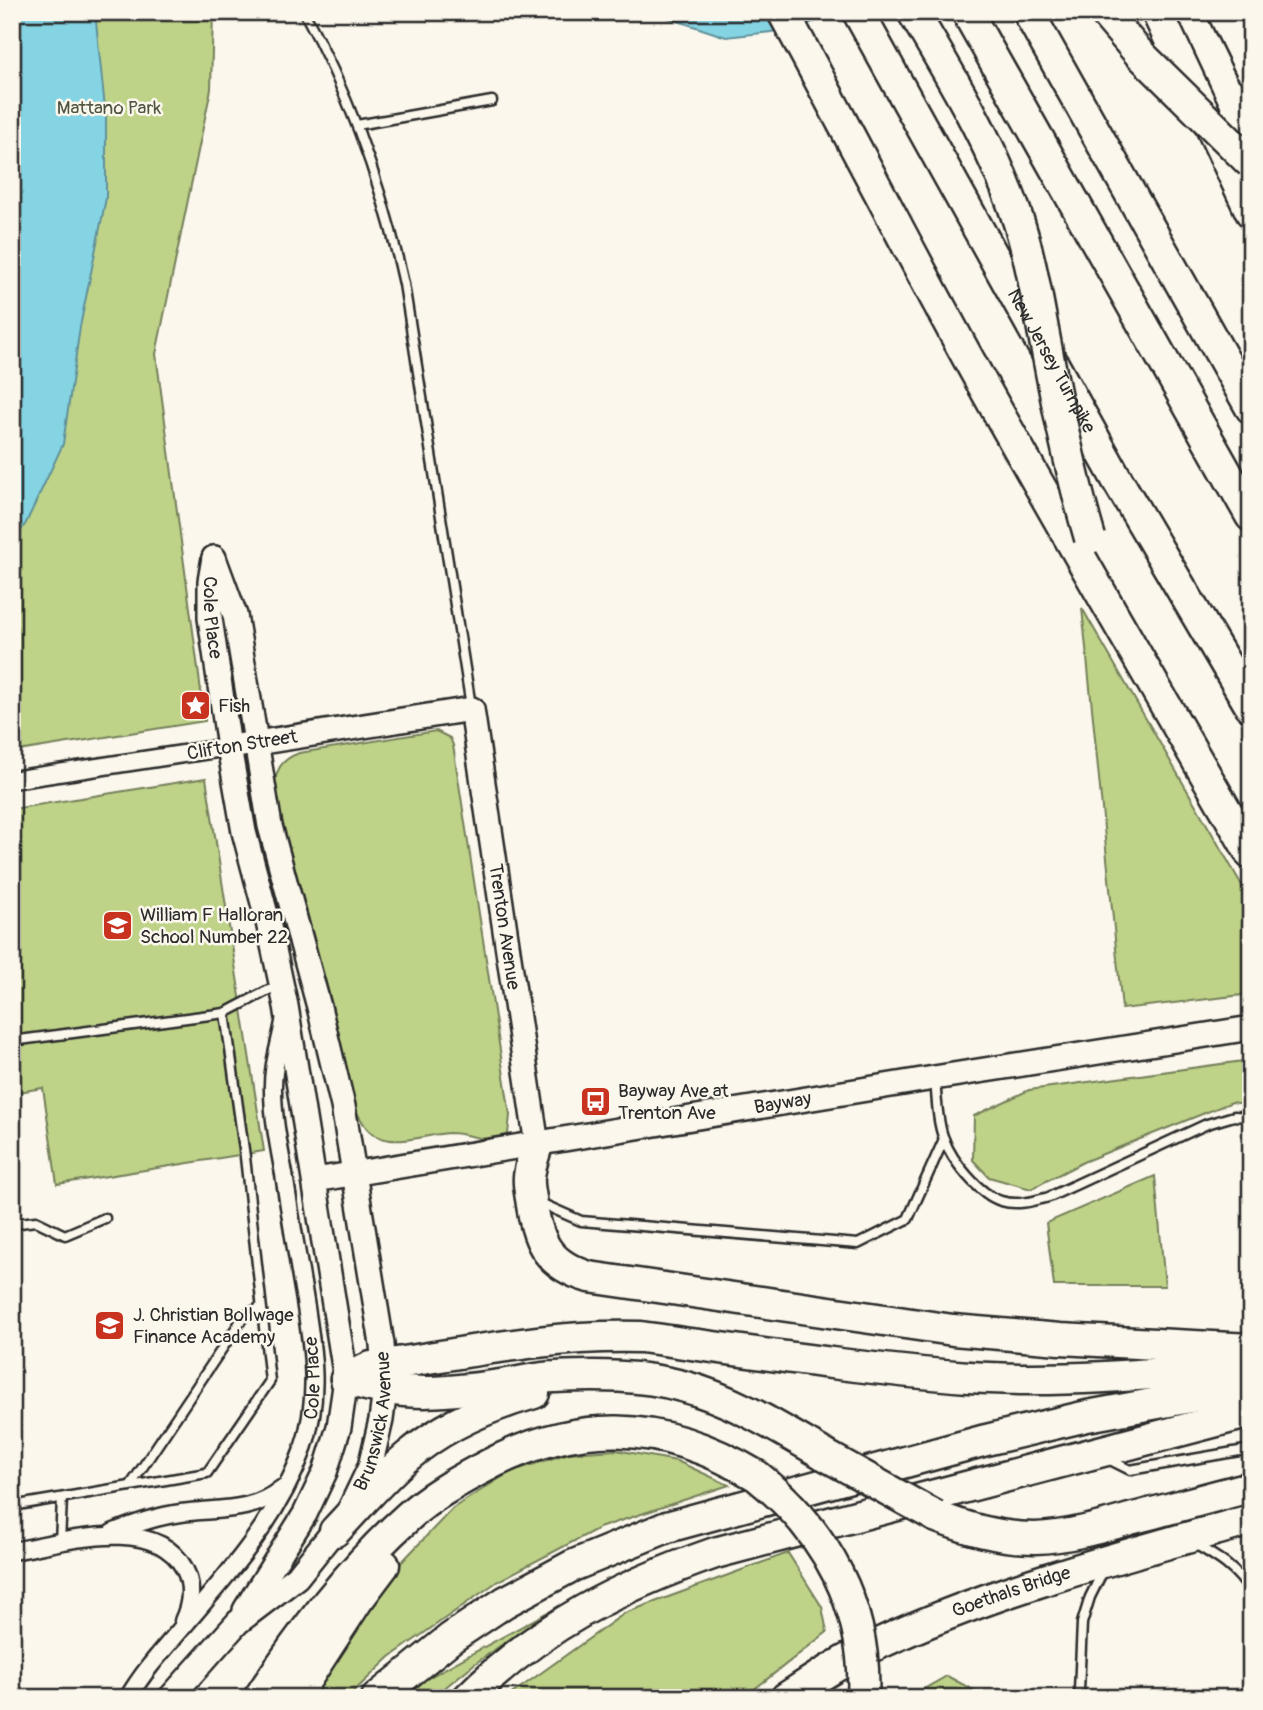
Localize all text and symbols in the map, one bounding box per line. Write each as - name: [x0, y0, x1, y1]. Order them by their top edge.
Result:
- park label: Mattano Park: [57, 96, 161, 120]
- street label: New Jersey Turnpike: [1002, 285, 1101, 438]
- street label: Cole Place: [198, 576, 228, 661]
- place icon: Fish: [178, 689, 212, 723]
- place label: Fish: [218, 694, 250, 718]
- street label: Clifton Street: [185, 724, 299, 766]
- street label: Trenton Avenue: [483, 862, 526, 992]
- place label: William F Halloran School Number 22: [140, 903, 288, 949]
- school or university icon: William F Halloran School Number 22: [100, 909, 134, 943]
- place label: Bayway Ave at Trenton Ave: [618, 1079, 729, 1125]
- bus stop icon: Bayway Ave at Trenton Ave: [578, 1085, 612, 1119]
- street label: Bayway: [752, 1086, 813, 1119]
- place label: J. Christian Bollwage Finance Academy: [133, 1303, 294, 1349]
- school or university icon: J. Christian Bollwage Finance Academy: [93, 1309, 127, 1343]
- street label: Cole Place: [298, 1335, 326, 1421]
- street label: Brunswick Avenue: [348, 1350, 397, 1495]
- street label: Goethals Bridge: [949, 1560, 1074, 1623]

